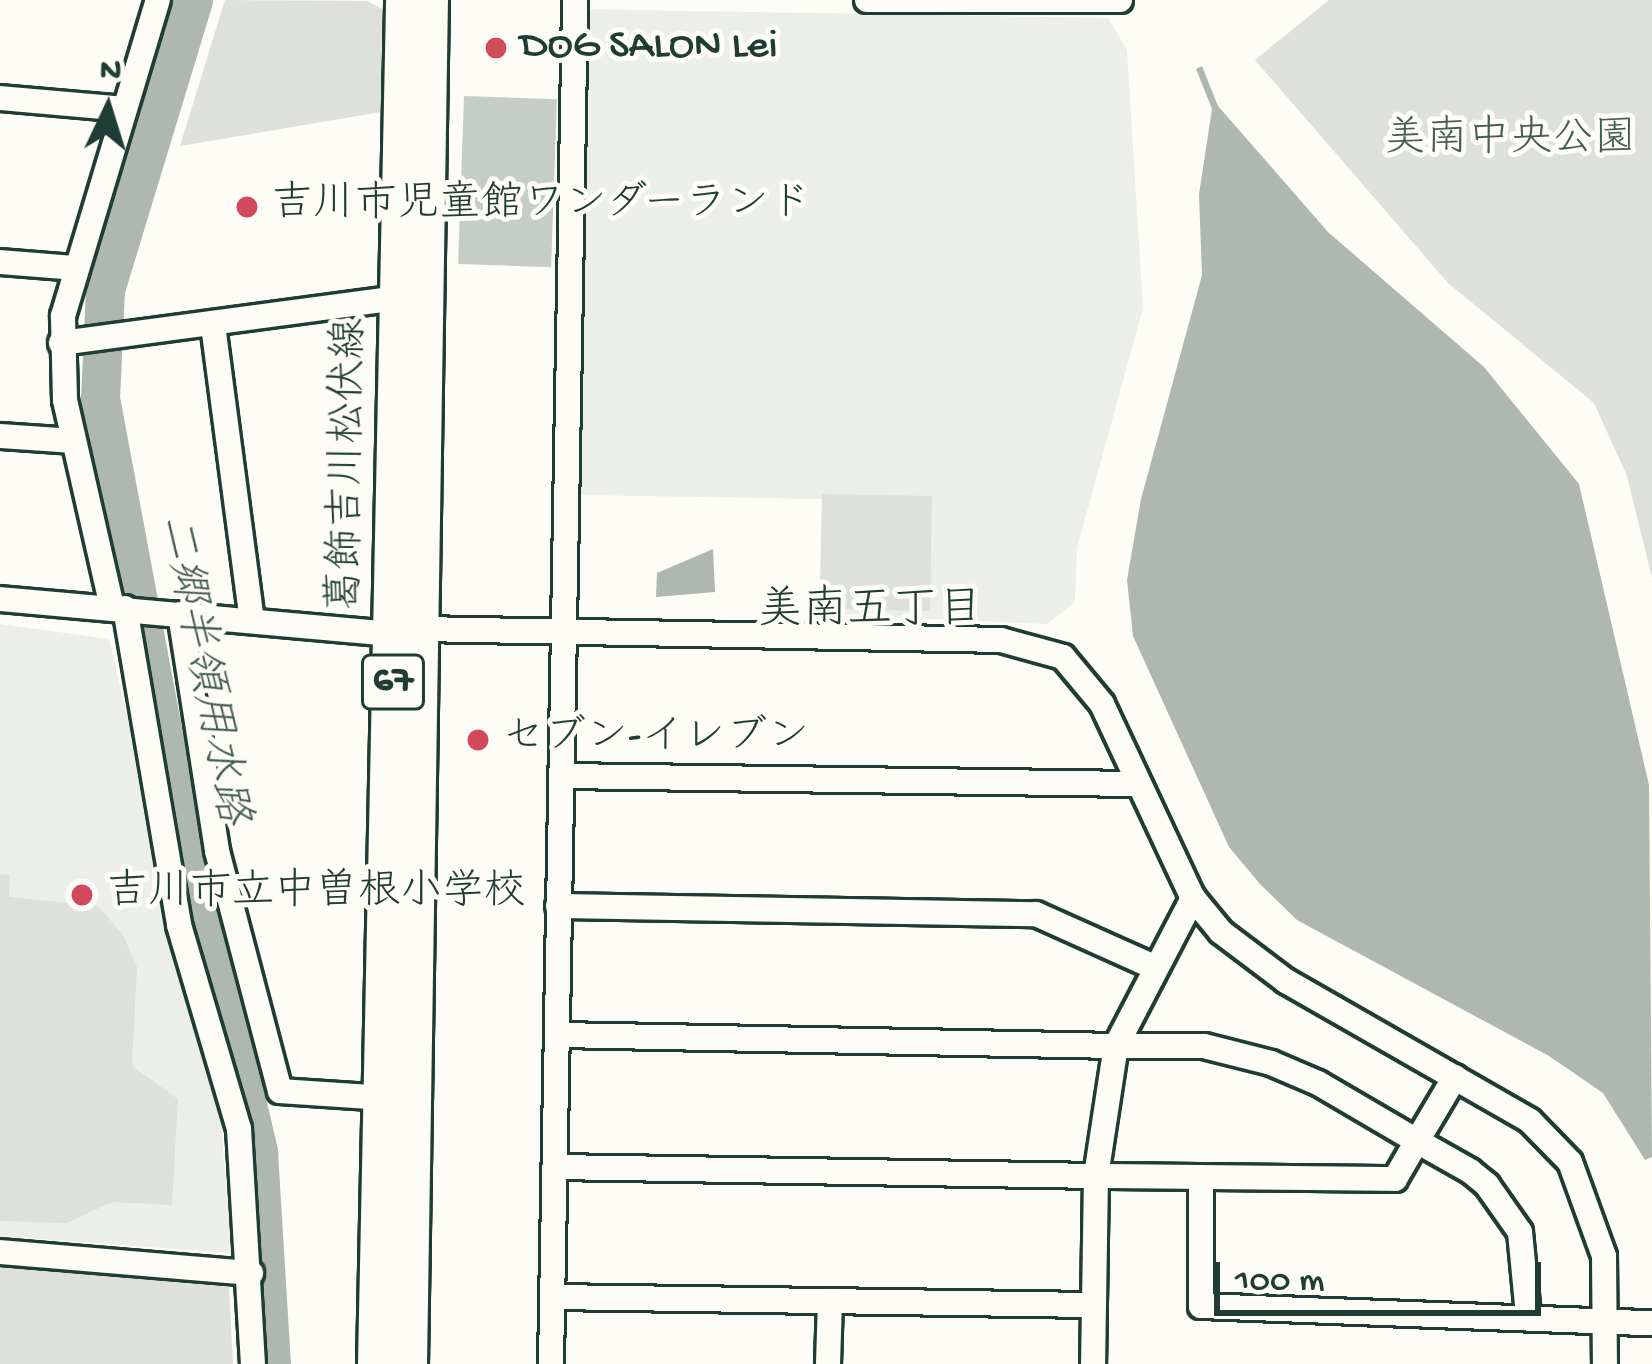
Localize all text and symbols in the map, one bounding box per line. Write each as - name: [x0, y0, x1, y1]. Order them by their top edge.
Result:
- place label: DOG SALON Lei: [520, 23, 778, 73]
- marker: DOG SALON Lei: [483, 35, 509, 61]
- north arrow: [48, 48, 168, 168]
- text: N: [98, 52, 123, 92]
- park label: 美南中央公園: [1384, 117, 1636, 167]
- place label: 吉川市児童館ワンダーランド: [271, 182, 813, 232]
- marker: 吉川市児童館ワンダーランド: [234, 194, 260, 220]
- street label: 葛飾吉川松伏線: [323, 318, 379, 612]
- water label: 二郷半領用水路: [144, 510, 258, 830]
- district label: 美南五丁目: [758, 586, 982, 640]
- road number: 67: [360, 649, 426, 715]
- place label: セブン-イレブン: [502, 715, 809, 765]
- marker: セブン-イレブン: [465, 727, 491, 753]
- place label: 吉川市立中曽根小学校: [106, 870, 526, 920]
- marker: 吉川市立中曽根小学校: [69, 882, 95, 908]
- scale bar: [1220, 1238, 1547, 1312]
- text: 100 m: [1235, 1261, 1325, 1304]

